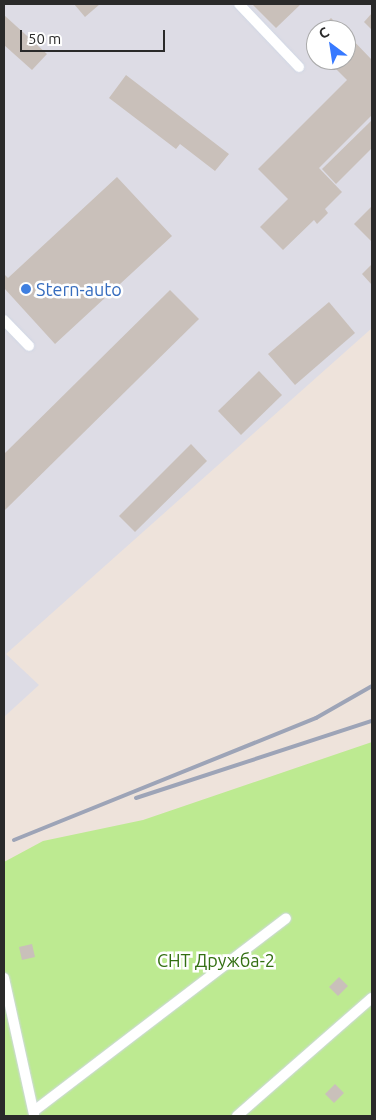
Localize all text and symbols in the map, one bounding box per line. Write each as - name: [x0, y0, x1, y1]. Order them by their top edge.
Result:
- scale bar: [22, 20, 168, 52]
- north arrow: [306, 20, 356, 70]
- text: С: [316, 24, 332, 42]
- text: 50 m: [28, 30, 61, 47]
- place label: Stern-auto: [36, 278, 122, 300]
- marker: Stern-auto: [20, 283, 32, 295]
- park label: СНТ Дружба-2: [157, 949, 275, 971]

